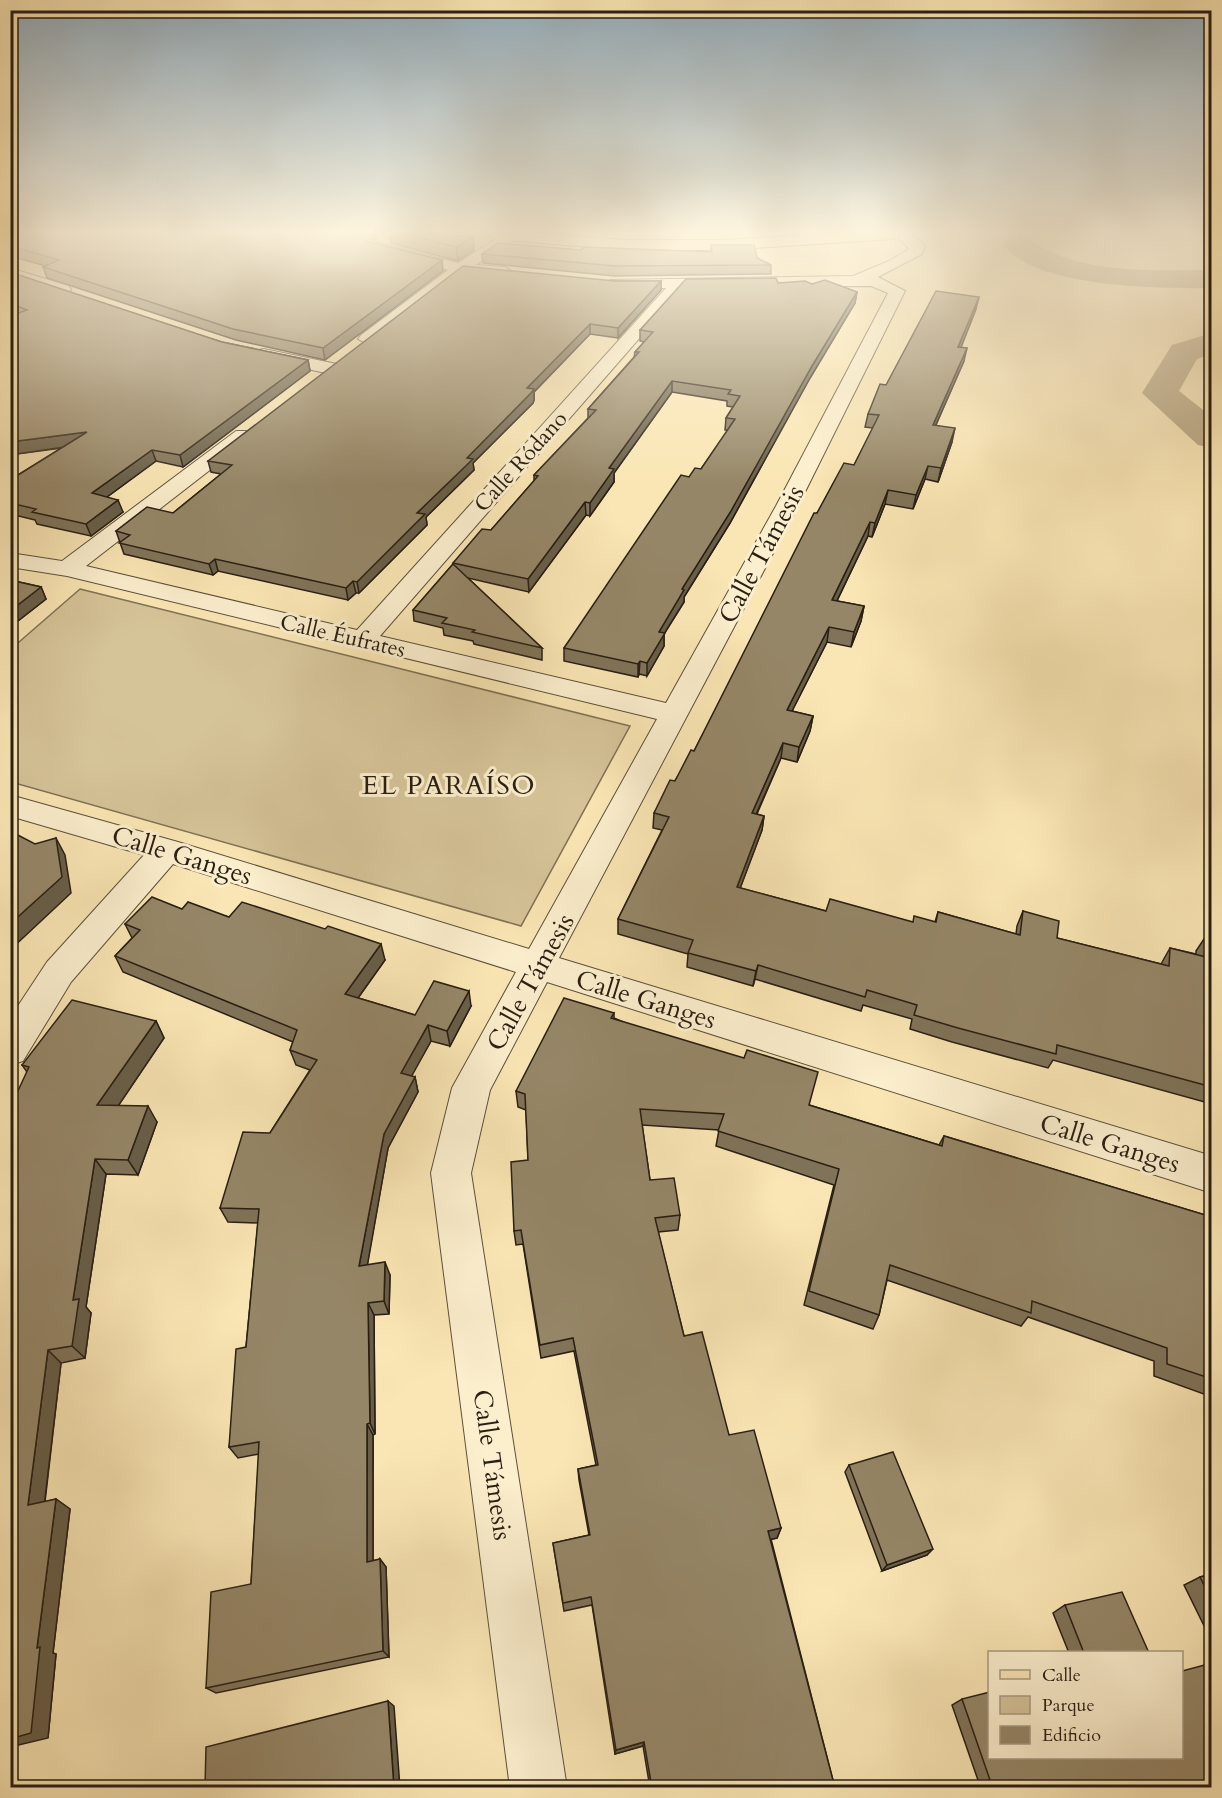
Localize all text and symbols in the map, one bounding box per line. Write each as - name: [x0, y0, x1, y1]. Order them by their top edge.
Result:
- street label: Calle Ródano: [467, 405, 574, 519]
- street label: Calle Támesis: [710, 479, 813, 630]
- street label: Calle Éufrates: [277, 607, 408, 665]
- district label: EL PARAÍSO: [362, 767, 536, 804]
- street label: Calle Ganges: [107, 818, 256, 893]
- street label: Calle Támesis: [478, 907, 583, 1057]
- street label: Calle Ganges: [571, 962, 720, 1037]
- street label: Calle Ganges: [1035, 1106, 1184, 1181]
- street label: Calle Támesis: [465, 1387, 520, 1543]
- legend: [988, 1651, 1183, 1759]
- text: Calle: [1042, 1663, 1081, 1688]
- text: Parque: [1042, 1693, 1095, 1718]
- text: Edificio: [1042, 1723, 1101, 1748]

